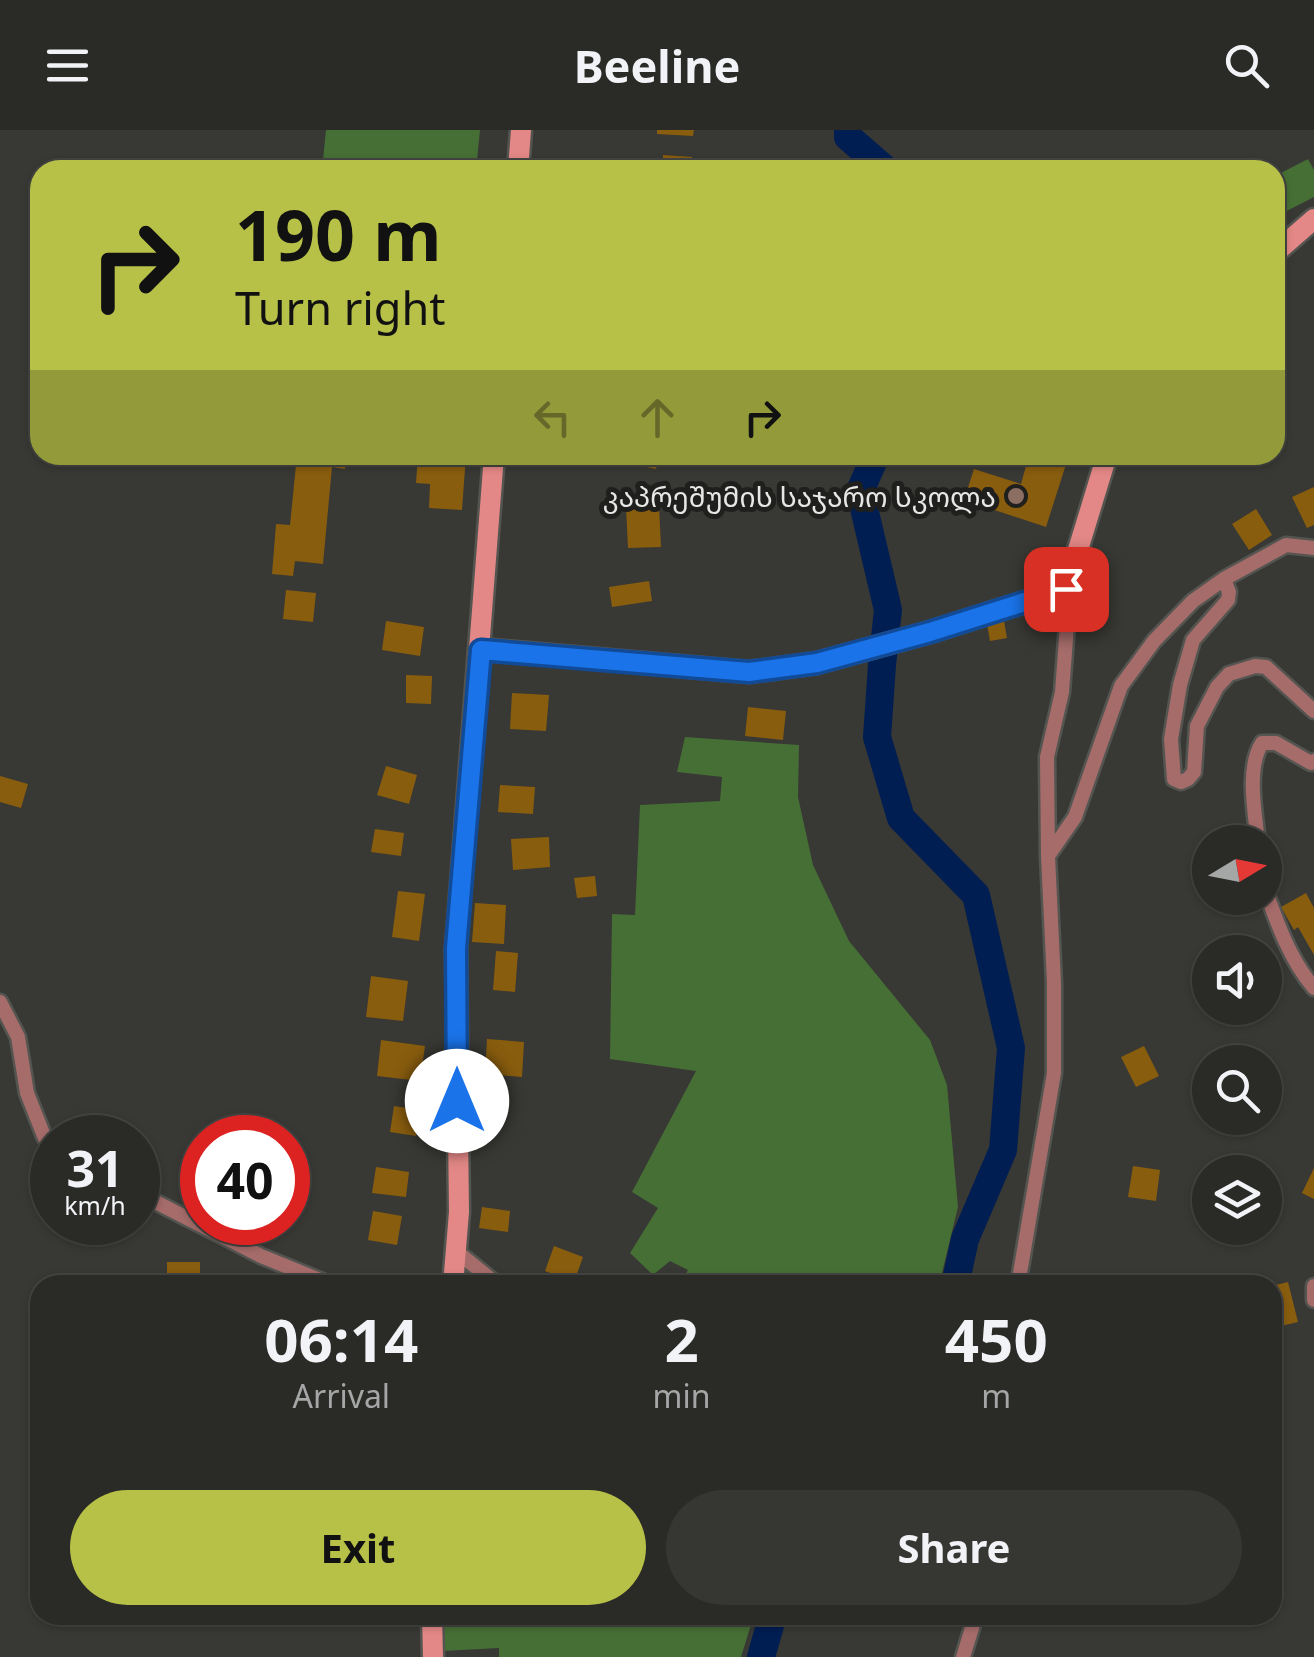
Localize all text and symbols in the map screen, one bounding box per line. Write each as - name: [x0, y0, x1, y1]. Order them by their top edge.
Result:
- text: Beeline: [574, 35, 740, 96]
- icon: menu: [40, 38, 95, 93]
- icon: search: [1219, 38, 1274, 93]
- text: 190 m: [235, 186, 442, 282]
- icon: right: [70, 200, 200, 330]
- text: Turn right: [235, 277, 446, 338]
- icon: left: [525, 390, 580, 445]
- icon: ahead: [630, 390, 685, 445]
- icon: right: [735, 390, 790, 445]
- place label: კაპრეშუმის საჯარო სკოლა: [603, 477, 996, 515]
- marker: კაპრეშუმის საჯარო სკოლა: [1005, 485, 1027, 507]
- pin: [1024, 547, 1109, 632]
- icon: arrive: [1039, 562, 1094, 617]
- north arrow: [1192, 825, 1282, 915]
- map controls: [1192, 825, 1282, 1245]
- button: sound: [1192, 935, 1282, 1025]
- button: search: [1192, 1045, 1282, 1135]
- position arrow: [405, 1049, 509, 1153]
- speed limit sign: 40: [180, 1115, 310, 1245]
- text: 31: [66, 1134, 124, 1202]
- button: layers: [1192, 1155, 1282, 1245]
- text: km/h: [64, 1188, 126, 1222]
- text: 06:14: [264, 1298, 418, 1380]
- text: 2: [664, 1298, 699, 1380]
- text: 450: [945, 1298, 1048, 1380]
- text: Arrival: [293, 1374, 390, 1417]
- text: min: [653, 1374, 711, 1417]
- text: m: [981, 1374, 1011, 1417]
- button: Exit: [70, 1490, 646, 1605]
- button: Share: [666, 1490, 1242, 1605]

